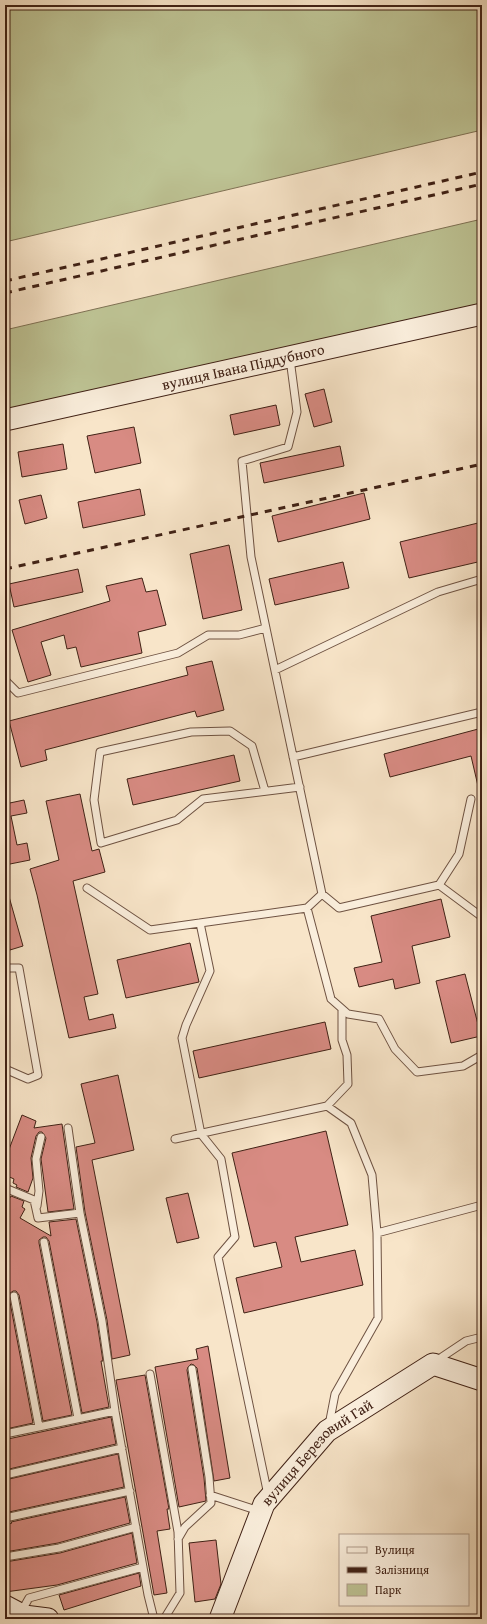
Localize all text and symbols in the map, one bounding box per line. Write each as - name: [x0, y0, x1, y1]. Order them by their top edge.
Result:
- street label: вулиця Івана Піддубного: [160, 338, 327, 395]
- street label: вулиця Березовий Гай: [256, 1394, 377, 1510]
- legend: [339, 1534, 469, 1606]
- text: Вулиця: [375, 1541, 415, 1558]
- text: Залізниця: [375, 1561, 429, 1578]
- text: Парк: [375, 1581, 402, 1598]

